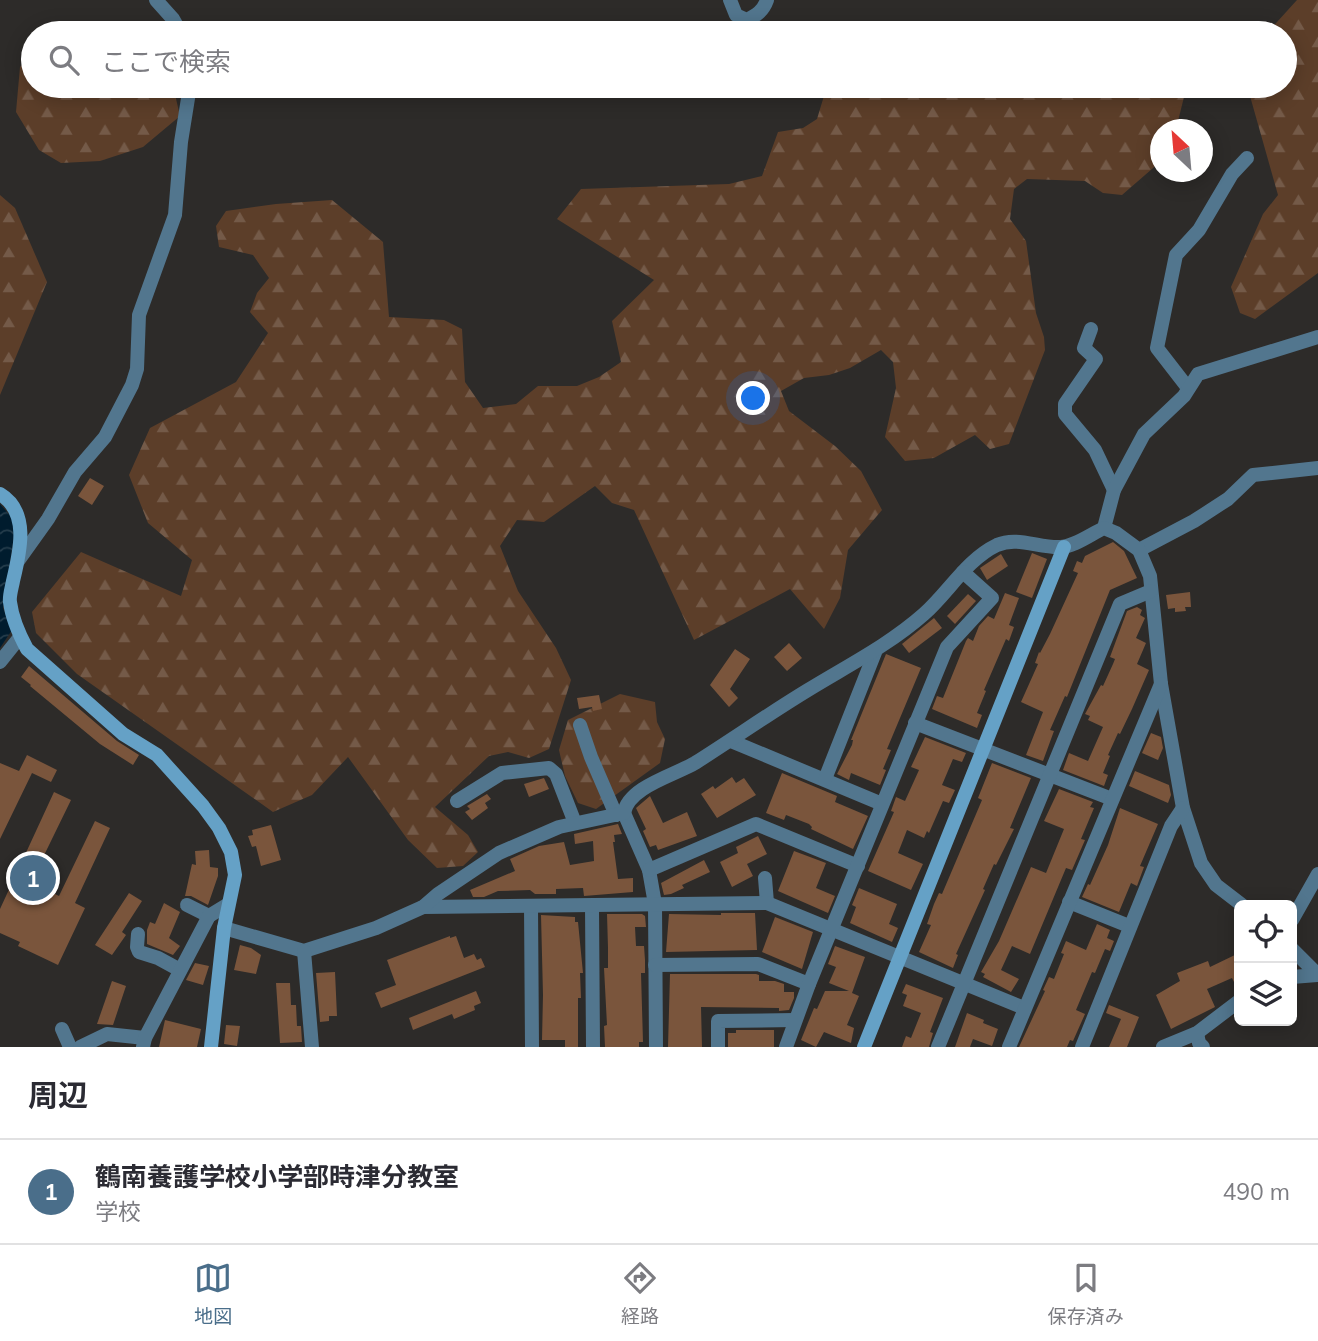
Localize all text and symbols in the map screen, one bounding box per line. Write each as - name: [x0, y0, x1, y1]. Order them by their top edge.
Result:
- search box: [21, 21, 1297, 98]
- icon: search: [45, 41, 83, 79]
- text: ここで検索: [101, 45, 231, 78]
- north arrow: [1150, 119, 1213, 182]
- your location: [736, 381, 770, 415]
- pin: 1: [10, 852, 56, 904]
- map controls: [1234, 900, 1297, 1026]
- button: locate: [1234, 900, 1297, 963]
- button: layers: [1234, 963, 1297, 1026]
- text: 周辺: [28, 1076, 88, 1114]
- text: 鶴南養護学校小学部時津分教室: [95, 1160, 459, 1193]
- text: 1: [44, 1177, 58, 1206]
- text: 490 m: [1222, 1177, 1290, 1206]
- text: 学校: [95, 1197, 141, 1226]
- tab: 地図: [194, 1259, 232, 1328]
- tab: 経路: [621, 1259, 659, 1328]
- tab: 保存済み: [1048, 1259, 1124, 1328]

